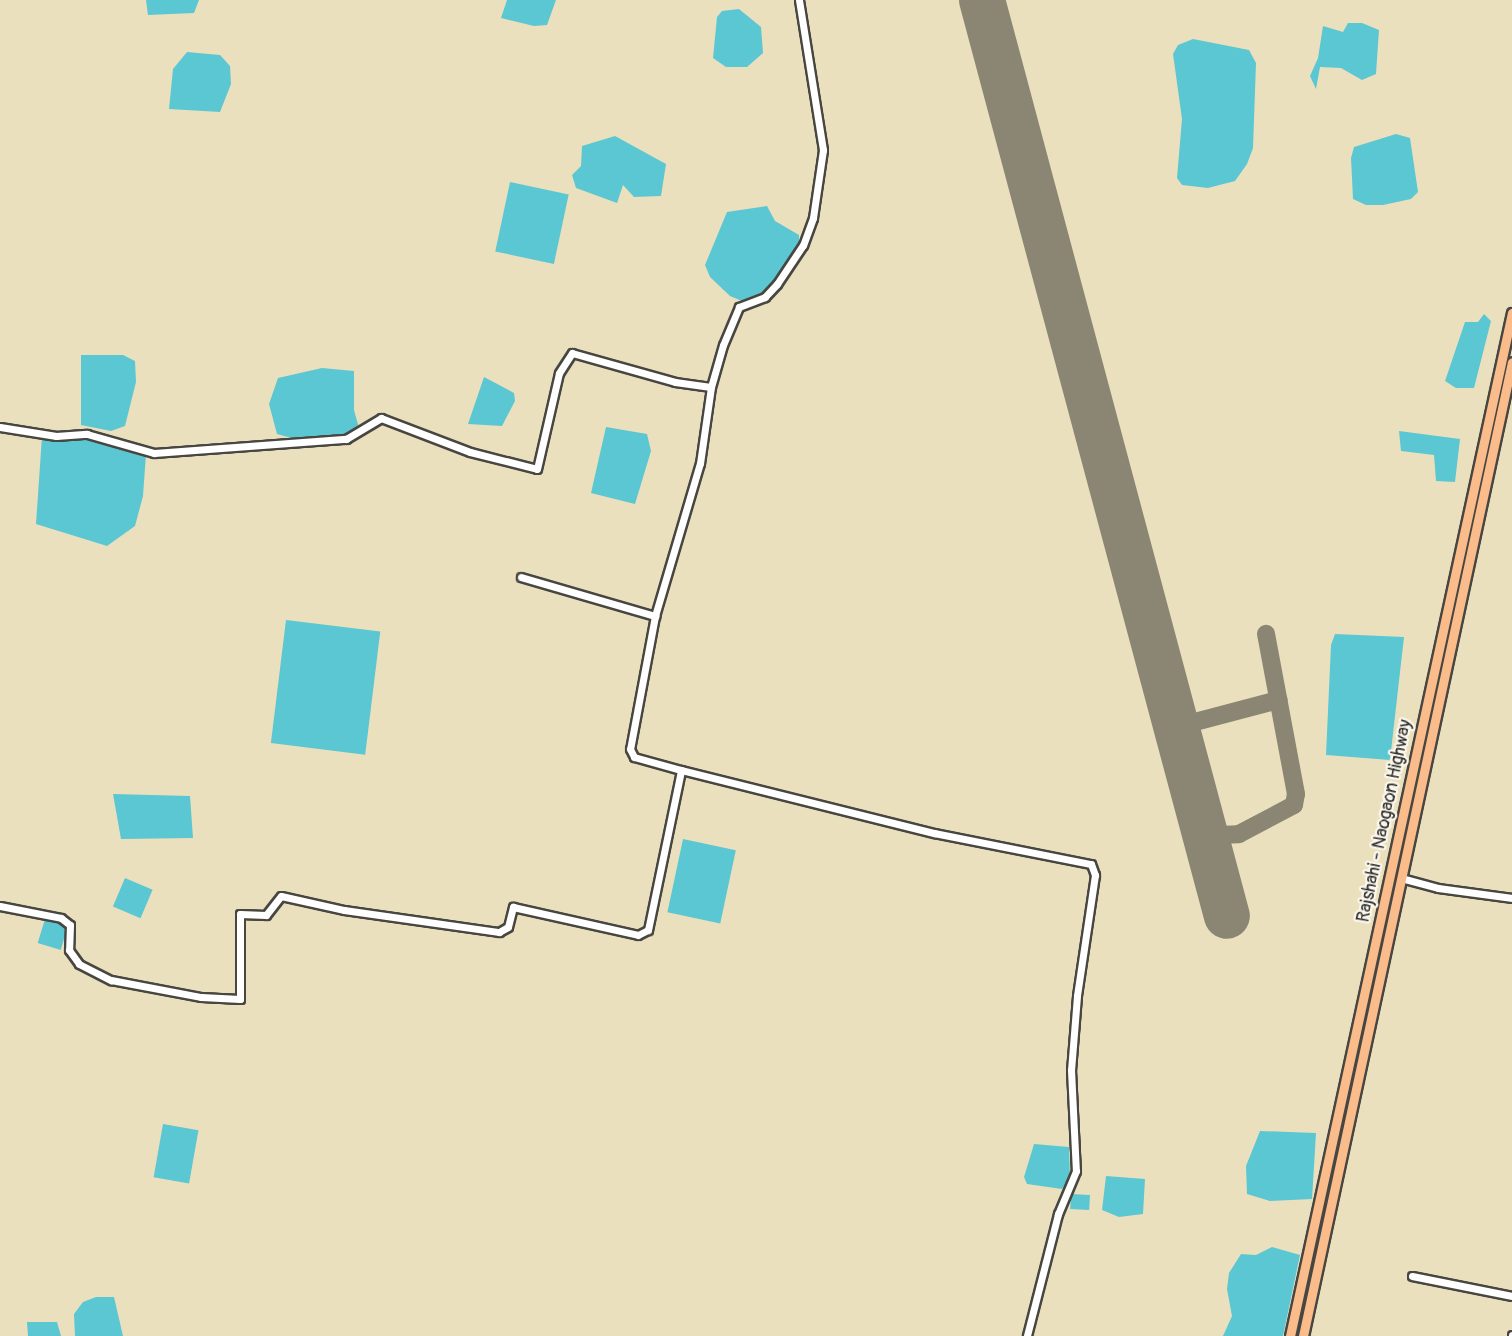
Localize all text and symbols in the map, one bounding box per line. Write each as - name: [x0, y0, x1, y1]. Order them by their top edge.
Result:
- street label: Rajshahi - Naogaon Highway: [1353, 718, 1417, 924]

